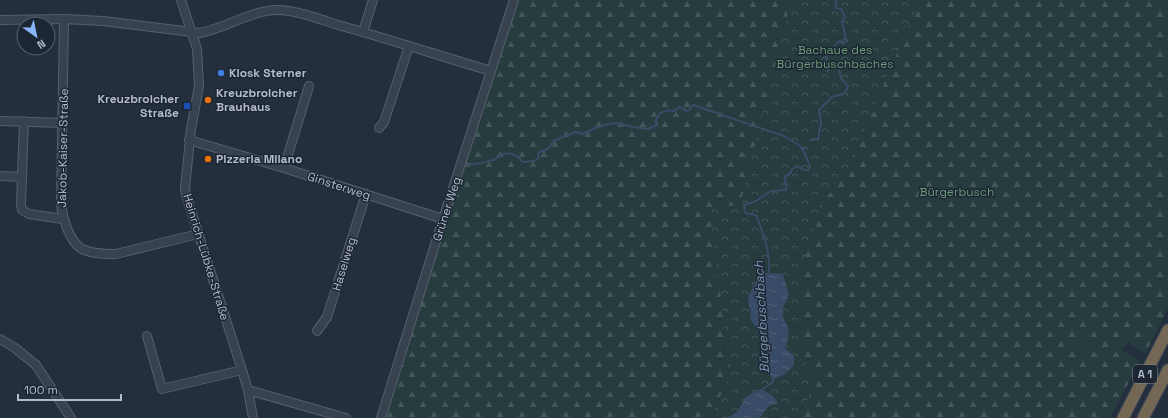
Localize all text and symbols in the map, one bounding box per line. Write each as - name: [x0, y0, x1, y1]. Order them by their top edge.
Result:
- north arrow: [16, 16, 56, 56]
- text: N: [35, 37, 48, 52]
- park label: Bachaue des Bürgerbuschbaches: [776, 42, 894, 72]
- place label: Kiosk Sterner: [229, 65, 307, 81]
- marker: Kiosk Sterner: [216, 68, 226, 78]
- place label: Kreuzbroicher Brauhaus: [216, 85, 298, 115]
- street label: Jakob-Kaiser-Straße: [54, 88, 72, 208]
- place label: Kreuzbroicher Straße: [98, 91, 179, 121]
- marker: Kreuzbroicher Brauhaus: [203, 95, 213, 105]
- marker: Kreuzbroicher Straße: [182, 101, 192, 111]
- place label: Pizzeria Milano: [216, 151, 302, 167]
- marker: Pizzeria Milano: [203, 154, 213, 164]
- street label: Ginsterweg: [305, 168, 373, 204]
- street label: Grüner Weg: [429, 175, 465, 243]
- park label: Bürgerbusch: [920, 184, 994, 200]
- street label: Heinrich-Lübke-Straße: [179, 192, 233, 322]
- street label: Haselweg: [328, 235, 360, 293]
- water label: Bürgerbuschbach: [750, 259, 773, 374]
- road number: A 1: [1133, 365, 1157, 383]
- scale bar: [18, 376, 121, 402]
- text: 100 m: [24, 382, 58, 398]

